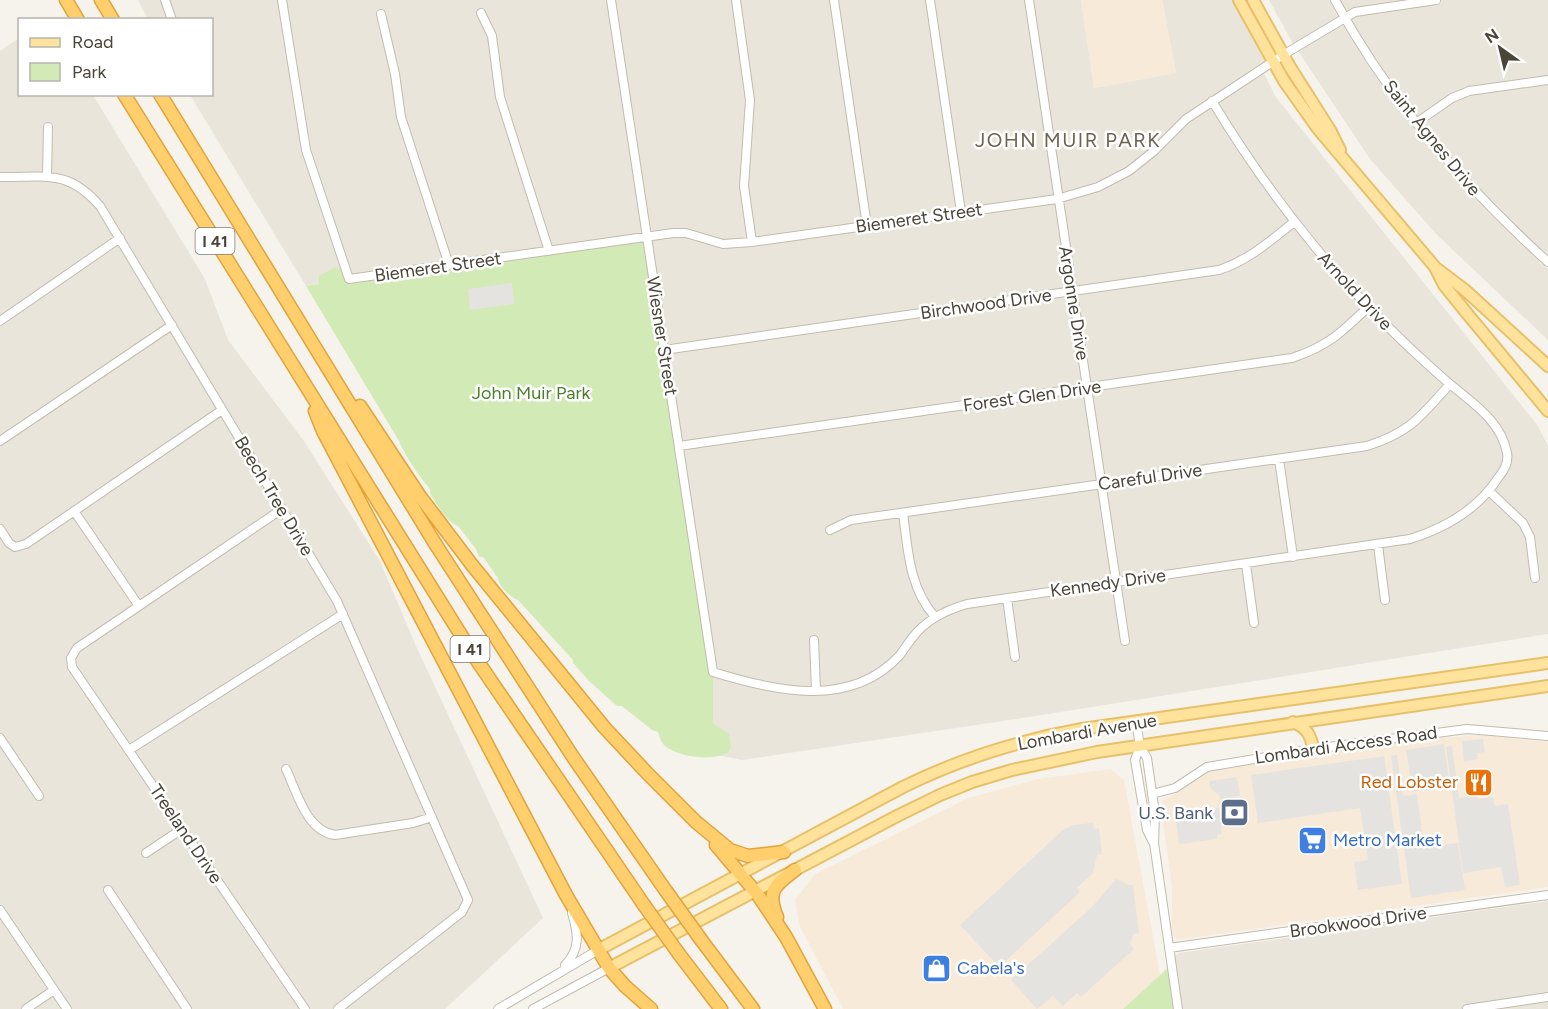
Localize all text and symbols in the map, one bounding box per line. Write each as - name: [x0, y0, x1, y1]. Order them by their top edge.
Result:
- legend: [18, 18, 213, 96]
- north arrow: [1470, 18, 1530, 78]
- text: N: [1481, 25, 1502, 47]
- text: Road: [72, 31, 113, 53]
- text: Park: [72, 61, 107, 83]
- street label: Saint Agnes Drive: [1379, 76, 1486, 200]
- district label: JOHN MUIR PARK: [975, 128, 1161, 152]
- street label: Biemeret Street: [854, 198, 984, 238]
- road number: I 41: [196, 228, 234, 254]
- street label: Argonne Drive: [1054, 244, 1094, 362]
- street label: Biemeret Street: [373, 247, 503, 287]
- street label: Arnold Drive: [1313, 247, 1397, 335]
- street label: Wiesner Street: [642, 275, 682, 397]
- street label: Birchwood Drive: [919, 284, 1053, 324]
- street label: Forest Glen Drive: [962, 375, 1103, 417]
- park label: John Muir Park: [472, 382, 590, 404]
- street label: Beech Tree Drive: [230, 432, 318, 560]
- street label: Careful Drive: [1097, 459, 1204, 495]
- street label: Kennedy Drive: [1049, 564, 1167, 602]
- road number: I 41: [450, 636, 490, 662]
- street label: Lombardi Avenue: [1016, 709, 1158, 755]
- street label: Lombardi Access Road: [1253, 721, 1439, 769]
- restaurant icon: Red Lobster: [1463, 766, 1495, 798]
- place label: Red Lobster: [1361, 771, 1458, 793]
- street label: Treeland Drive: [145, 780, 227, 888]
- bank icon: U.S. Bank: [1218, 797, 1250, 829]
- place label: U.S. Bank: [1138, 802, 1213, 824]
- supermarket icon: Metro Market: [1296, 824, 1328, 856]
- place label: Metro Market: [1333, 829, 1442, 851]
- street label: Brookwood Drive: [1288, 901, 1428, 943]
- shop icon: Cabela's: [920, 952, 952, 984]
- place label: Cabela's: [957, 957, 1025, 979]

